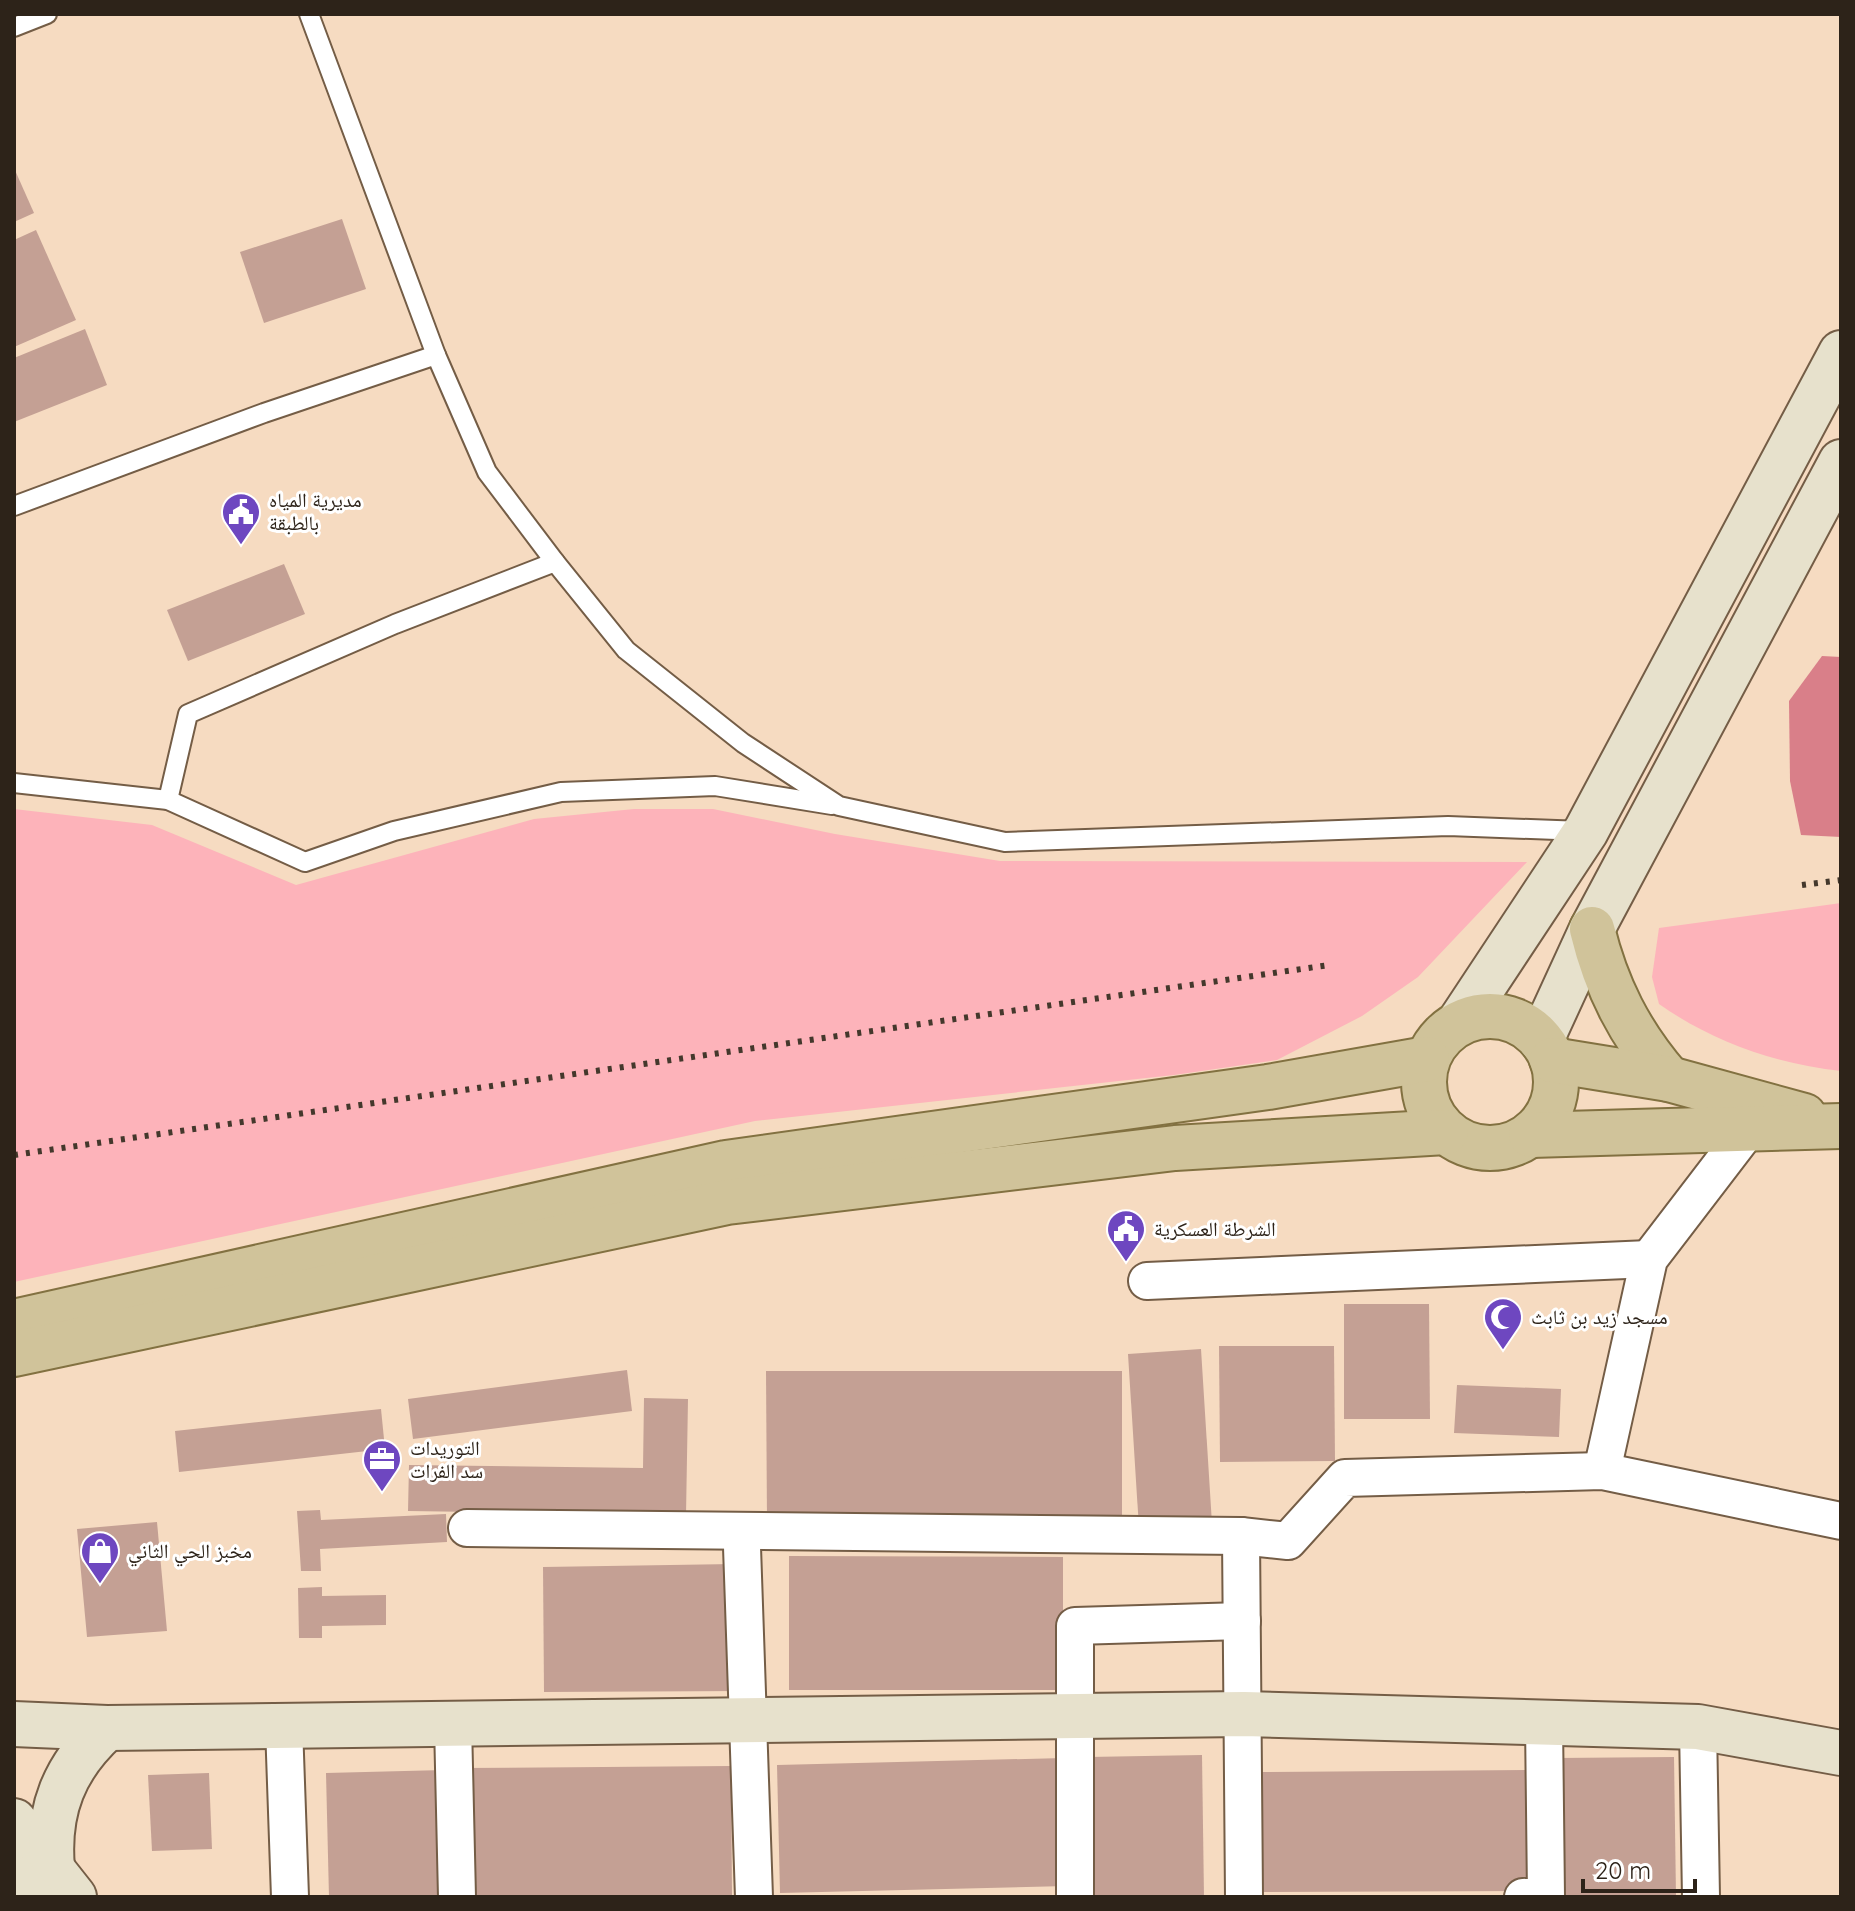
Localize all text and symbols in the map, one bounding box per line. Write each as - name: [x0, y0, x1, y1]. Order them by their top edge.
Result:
- place label: مديرية المياه بالطبقة: [269, 487, 362, 535]
- public building icon: مديرية المياه بالطبقة: [220, 491, 262, 546]
- public building icon: الشرطة العسكرية: [1105, 1208, 1147, 1263]
- place label: الشرطة العسكرية: [1154, 1216, 1276, 1241]
- mosque icon: مسجد زيد بن ثابث: [1482, 1296, 1524, 1351]
- place label: مسجد زيد بن ثابث: [1531, 1304, 1668, 1329]
- place label: التوريدات سد الفرات: [410, 1435, 483, 1483]
- office icon: التوريدات سد الفرات: [361, 1438, 403, 1493]
- shop icon: مخبز الحي الثاني: [79, 1530, 121, 1585]
- place label: مخبز الحي الثاني: [128, 1538, 252, 1567]
- scale bar: [1583, 1843, 1695, 1893]
- text: 20 m: [1595, 1855, 1651, 1885]

